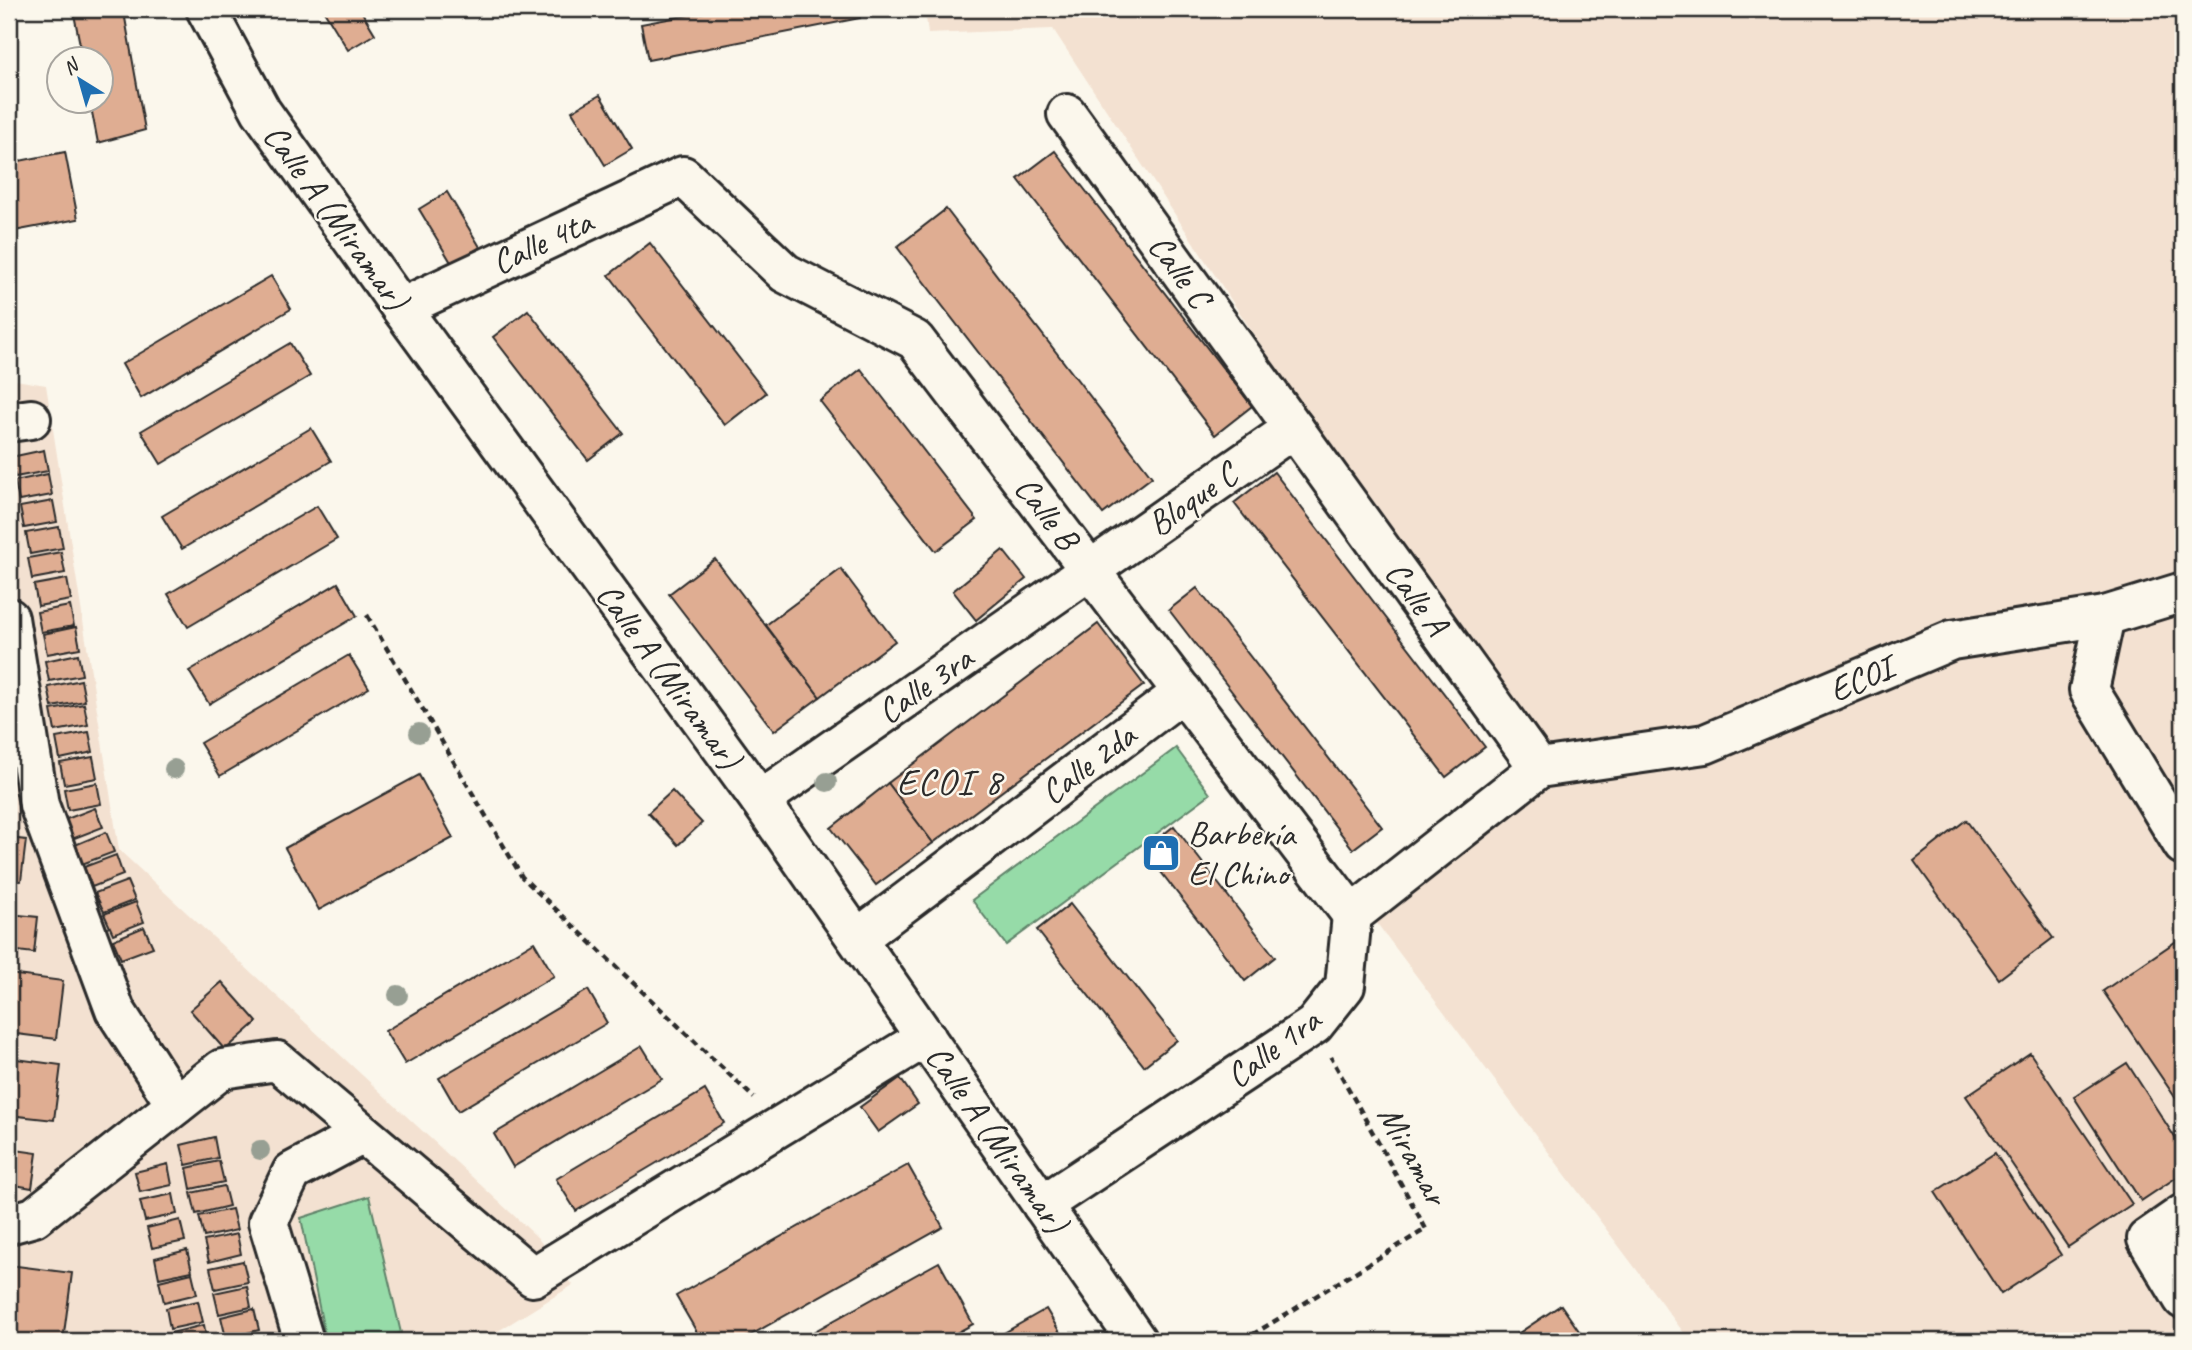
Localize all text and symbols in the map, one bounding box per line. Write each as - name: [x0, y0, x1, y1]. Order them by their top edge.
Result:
- north arrow: [46, 46, 116, 116]
- text: N: [58, 52, 85, 80]
- street label: Calle A (Miramar): [253, 115, 420, 321]
- street label: Calle 4ta: [484, 198, 602, 285]
- street label: Calle C: [1138, 225, 1224, 320]
- street label: Bloque C: [1138, 450, 1248, 546]
- street label: Calle B: [1005, 467, 1091, 562]
- street label: Calle A: [1375, 552, 1460, 645]
- street label: Calle A (Miramar): [586, 574, 753, 780]
- street label: Calle 3ra: [868, 634, 984, 734]
- street label: ECOI: [1822, 643, 1906, 712]
- street label: Calle 2da: [1031, 712, 1147, 815]
- district label: ECOI 8: [897, 758, 1005, 805]
- place label: Barbería El Chino: [1188, 811, 1298, 896]
- shop icon: Barbería El Chino: [1140, 832, 1182, 874]
- street label: Calle 1ra: [1217, 996, 1331, 1098]
- street label: Calle A (Miramar): [916, 1036, 1080, 1244]
- street label: Miramar: [1367, 1097, 1460, 1215]

